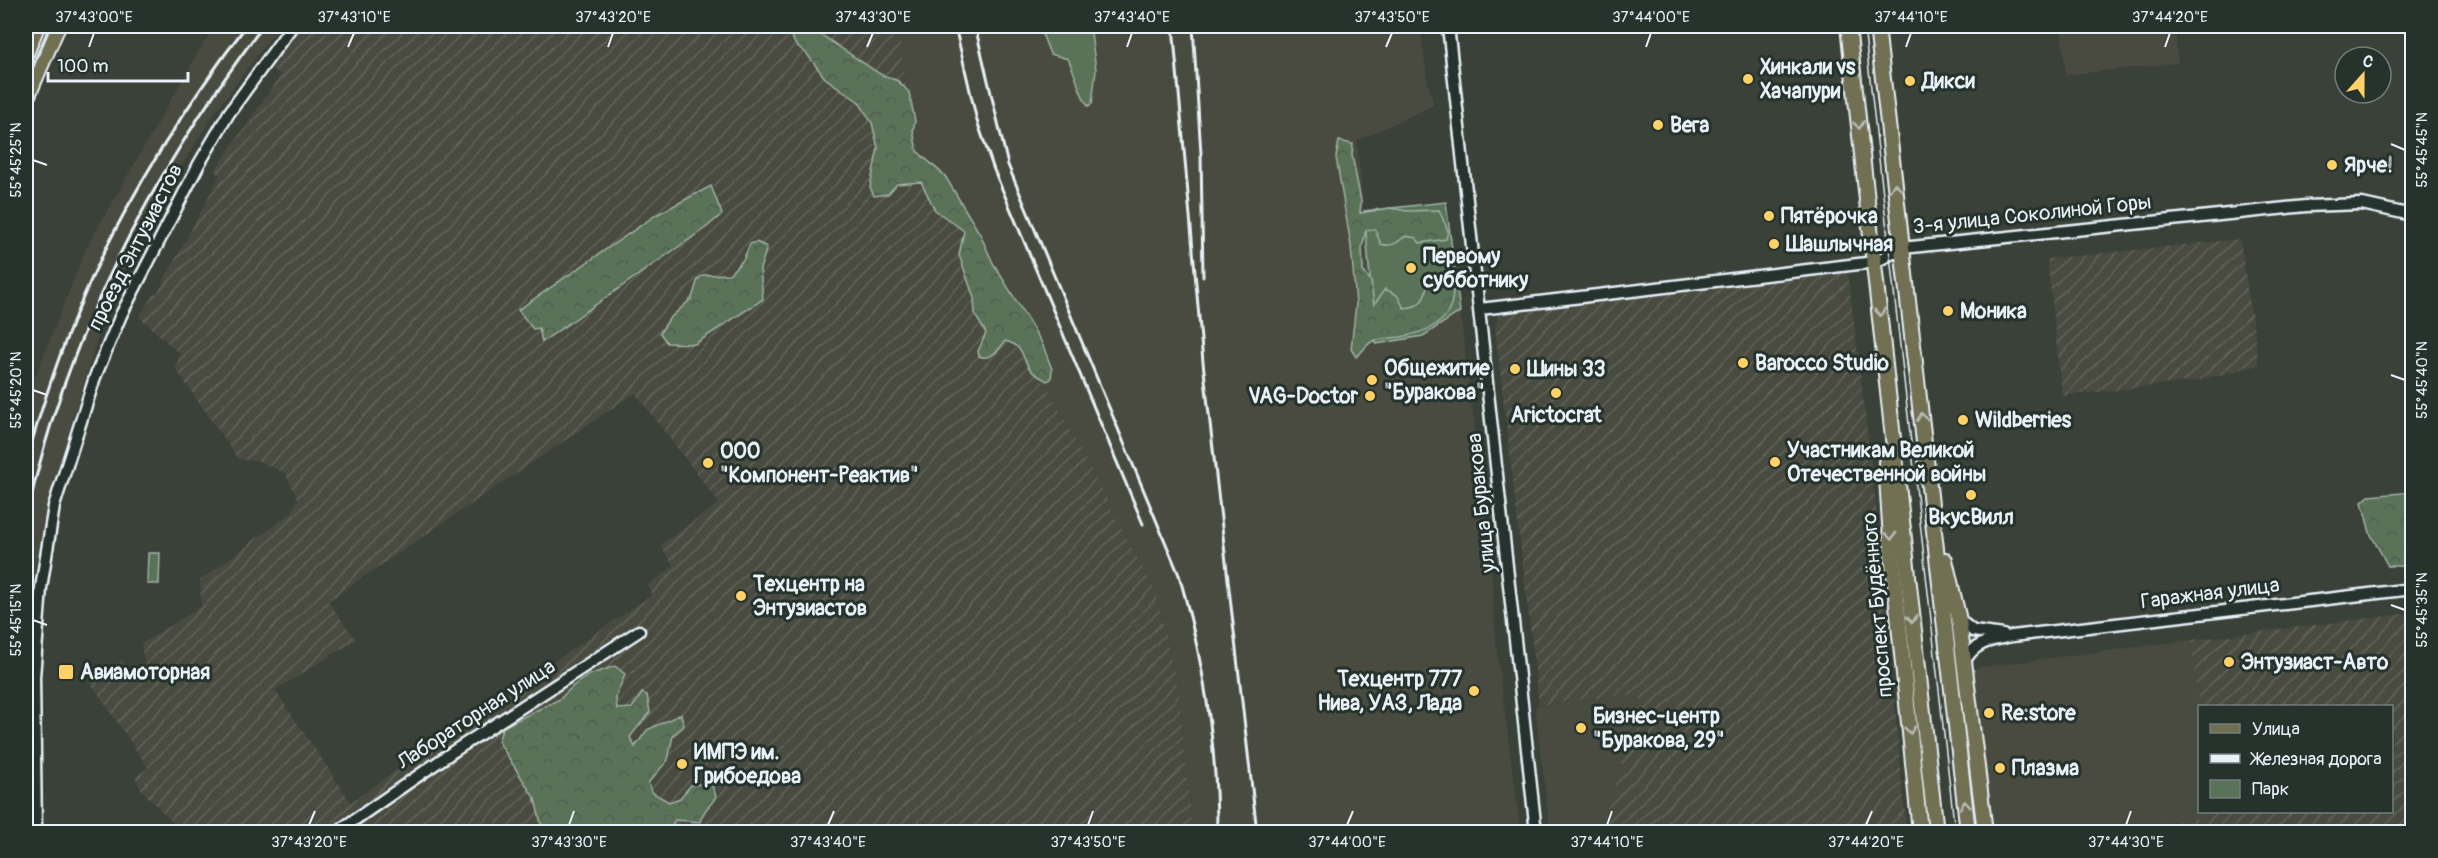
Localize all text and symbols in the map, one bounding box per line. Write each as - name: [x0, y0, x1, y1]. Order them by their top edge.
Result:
- text: 37°43'00"E: [55, 8, 133, 27]
- text: 37°43'10"E: [318, 8, 391, 27]
- text: 37°43'20"E: [575, 8, 651, 27]
- text: 37°43'30"E: [835, 8, 911, 27]
- text: 37°43'40"E: [1094, 8, 1170, 27]
- text: 37°43'50"E: [1354, 8, 1430, 27]
- text: 37°44'00"E: [1612, 8, 1690, 27]
- text: 37°44'10"E: [1874, 8, 1948, 27]
- text: 37°44'20"E: [2132, 8, 2208, 27]
- scale bar: [48, 45, 188, 83]
- north arrow: [2333, 45, 2393, 105]
- text: С: [2360, 51, 2376, 73]
- place label: Хинкали vs Хачапури: [1760, 54, 1856, 105]
- text: 100 m: [57, 55, 109, 78]
- place label: Дикси: [1920, 68, 1975, 95]
- marker: Хинкали vs Хачапури: [1741, 72, 1755, 86]
- marker: Дикси: [1903, 74, 1917, 88]
- place label: Вега: [1670, 112, 1709, 139]
- text: 55°45'45"N: [2413, 112, 2432, 188]
- marker: Вега: [1651, 118, 1665, 132]
- one-way arrow: [1853, 121, 1865, 130]
- text: 55°45'25"N: [7, 122, 26, 198]
- place label: Ярче!: [2344, 152, 2393, 179]
- marker: Ярче!: [2325, 158, 2339, 172]
- street label: проезд Энтузиастов: [82, 159, 189, 335]
- one-way arrow: [1890, 182, 1902, 192]
- street label: 3-я улица Соколиной Горы: [1911, 189, 2153, 240]
- place label: Пятёрочка: [1781, 203, 1878, 230]
- marker: Пятёрочка: [1762, 209, 1776, 223]
- place label: Шашлычная: [1785, 231, 1893, 258]
- marker: Шашлычная: [1767, 237, 1781, 251]
- place label: Первому субботнику: [1422, 243, 1528, 294]
- marker: Первому субботнику: [1404, 261, 1418, 275]
- place label: Моника: [1960, 298, 2027, 325]
- marker: Моника: [1941, 304, 1955, 318]
- one-way arrow: [1873, 307, 1886, 317]
- text: 55°45'40"N: [2413, 341, 2432, 419]
- place label: Barocco Studio: [1755, 350, 1889, 377]
- text: 55°45'20"N: [7, 351, 26, 429]
- place label: Общежитие "Буракова": [1384, 355, 1490, 406]
- place label: Шины 33: [1526, 356, 1606, 383]
- marker: Barocco Studio: [1736, 356, 1750, 370]
- marker: Шины 33: [1508, 362, 1522, 376]
- marker: Общежитие "Буракова": [1365, 373, 1379, 387]
- place label: VAG-Doctor: [1248, 383, 1358, 410]
- marker: Arictocrat: [1549, 386, 1563, 400]
- marker: VAG-Doctor: [1363, 389, 1377, 403]
- place label: Arictocrat: [1510, 402, 1602, 429]
- place label: Wildberries: [1975, 407, 2072, 434]
- one-way arrow: [1916, 413, 1929, 422]
- marker: Wildberries: [1956, 413, 1970, 427]
- street label: улица Буракова: [1461, 432, 1502, 575]
- place label: Участникам Великой Отечественной войны: [1787, 437, 1986, 488]
- place label: ООО "Компонент-Реактив": [720, 438, 919, 489]
- marker: Участникам Великой Отечественной войны: [1768, 455, 1782, 469]
- marker: ООО "Компонент-Реактив": [701, 456, 715, 470]
- marker: ВкусВилл: [1964, 488, 1978, 502]
- place label: ВкусВилл: [1928, 504, 2014, 531]
- street label: проспект Будённого: [1856, 511, 1899, 699]
- one-way arrow: [1884, 532, 1897, 541]
- place label: Техцентр на Энтузиастов: [752, 571, 867, 622]
- street label: Гаражная улица: [2139, 572, 2281, 615]
- text: 55°45'35"N: [2413, 572, 2432, 648]
- text: 55°45'15"N: [7, 584, 26, 656]
- marker: Техцентр на Энтузиастов: [734, 589, 748, 603]
- one-way arrow: [1905, 614, 1918, 623]
- place label: Энтузиаст-Авто: [2241, 649, 2389, 676]
- street label: Лабораторная улица: [391, 653, 561, 776]
- marker: Энтузиаст-Авто: [2222, 655, 2236, 669]
- place label: Авиамоторная: [80, 659, 210, 686]
- marker: Авиамоторная: [57, 663, 75, 681]
- place label: Техцентр 777 Нива, УАЗ, Лада: [1317, 666, 1463, 717]
- marker: Техцентр 777 Нива, УАЗ, Лада: [1467, 684, 1481, 698]
- place label: Re:store: [2001, 700, 2076, 727]
- place label: Бизнес-центр "Буракова, 29": [1593, 703, 1724, 754]
- legend: [2198, 705, 2393, 813]
- marker: Re:store: [1982, 706, 1996, 720]
- text: Улица: [2252, 718, 2300, 741]
- marker: Бизнес-центр "Буракова, 29": [1574, 721, 1588, 735]
- one-way arrow: [1903, 725, 1916, 735]
- place label: ИМПЭ им. Грибоедова: [694, 739, 801, 790]
- text: Железная дорога: [2249, 748, 2382, 771]
- place label: Плазма: [2012, 755, 2079, 782]
- marker: ИМПЭ им. Грибоедова: [675, 757, 689, 771]
- marker: Плазма: [1993, 761, 2007, 775]
- text: Парк: [2252, 778, 2289, 801]
- one-way arrow: [1959, 800, 1972, 809]
- text: 37°43'20"E: [271, 833, 347, 852]
- text: 37°43'30"E: [531, 833, 607, 852]
- text: 37°43'40"E: [790, 833, 866, 852]
- text: 37°43'50"E: [1050, 833, 1126, 852]
- text: 37°44'00"E: [1308, 833, 1386, 852]
- text: 37°44'10"E: [1570, 833, 1644, 852]
- text: 37°44'20"E: [1828, 833, 1904, 852]
- text: 37°44'30"E: [2088, 833, 2164, 852]

